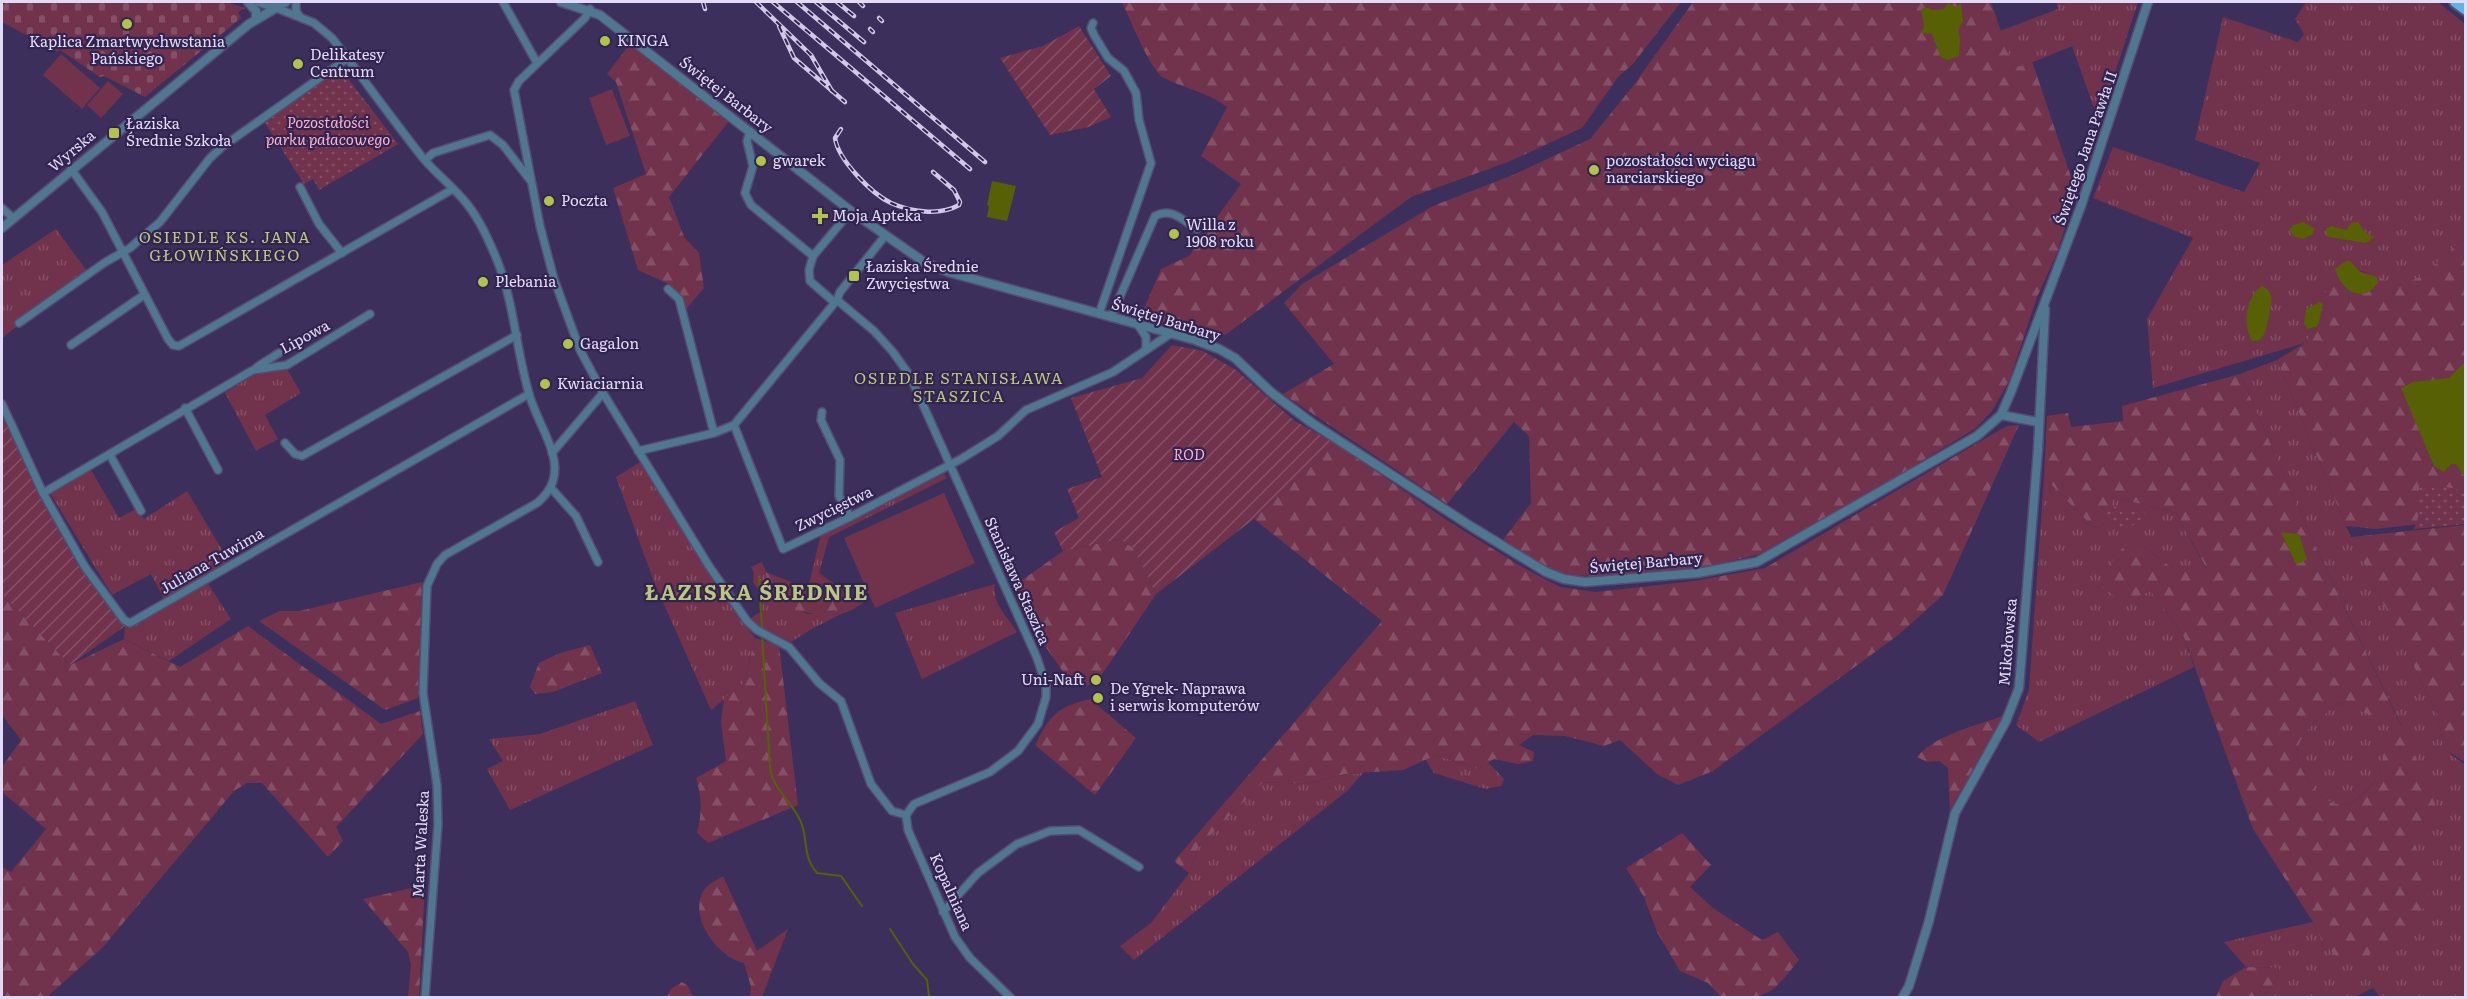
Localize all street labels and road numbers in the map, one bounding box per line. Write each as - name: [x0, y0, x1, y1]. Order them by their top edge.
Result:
- street label: Świętej Barbary: [675, 50, 779, 138]
- street label: Świętego Jana Pawła II: [2047, 67, 2122, 228]
- street label: Wyrska: [42, 123, 100, 177]
- street label: Świętej Barbary: [1109, 291, 1224, 346]
- street label: Lipowa: [275, 312, 334, 359]
- street label: Zwycięstwa: [791, 479, 877, 536]
- street label: Stanisława Staszica: [980, 513, 1057, 649]
- street label: Juliana Tuwima: [155, 520, 268, 599]
- street label: Świętej Barbary: [1589, 545, 1704, 578]
- street label: Mikołowska: [1991, 596, 2022, 687]
- street label: Marta Waleska: [405, 789, 434, 898]
- street label: Kopalniana: [925, 849, 980, 935]

